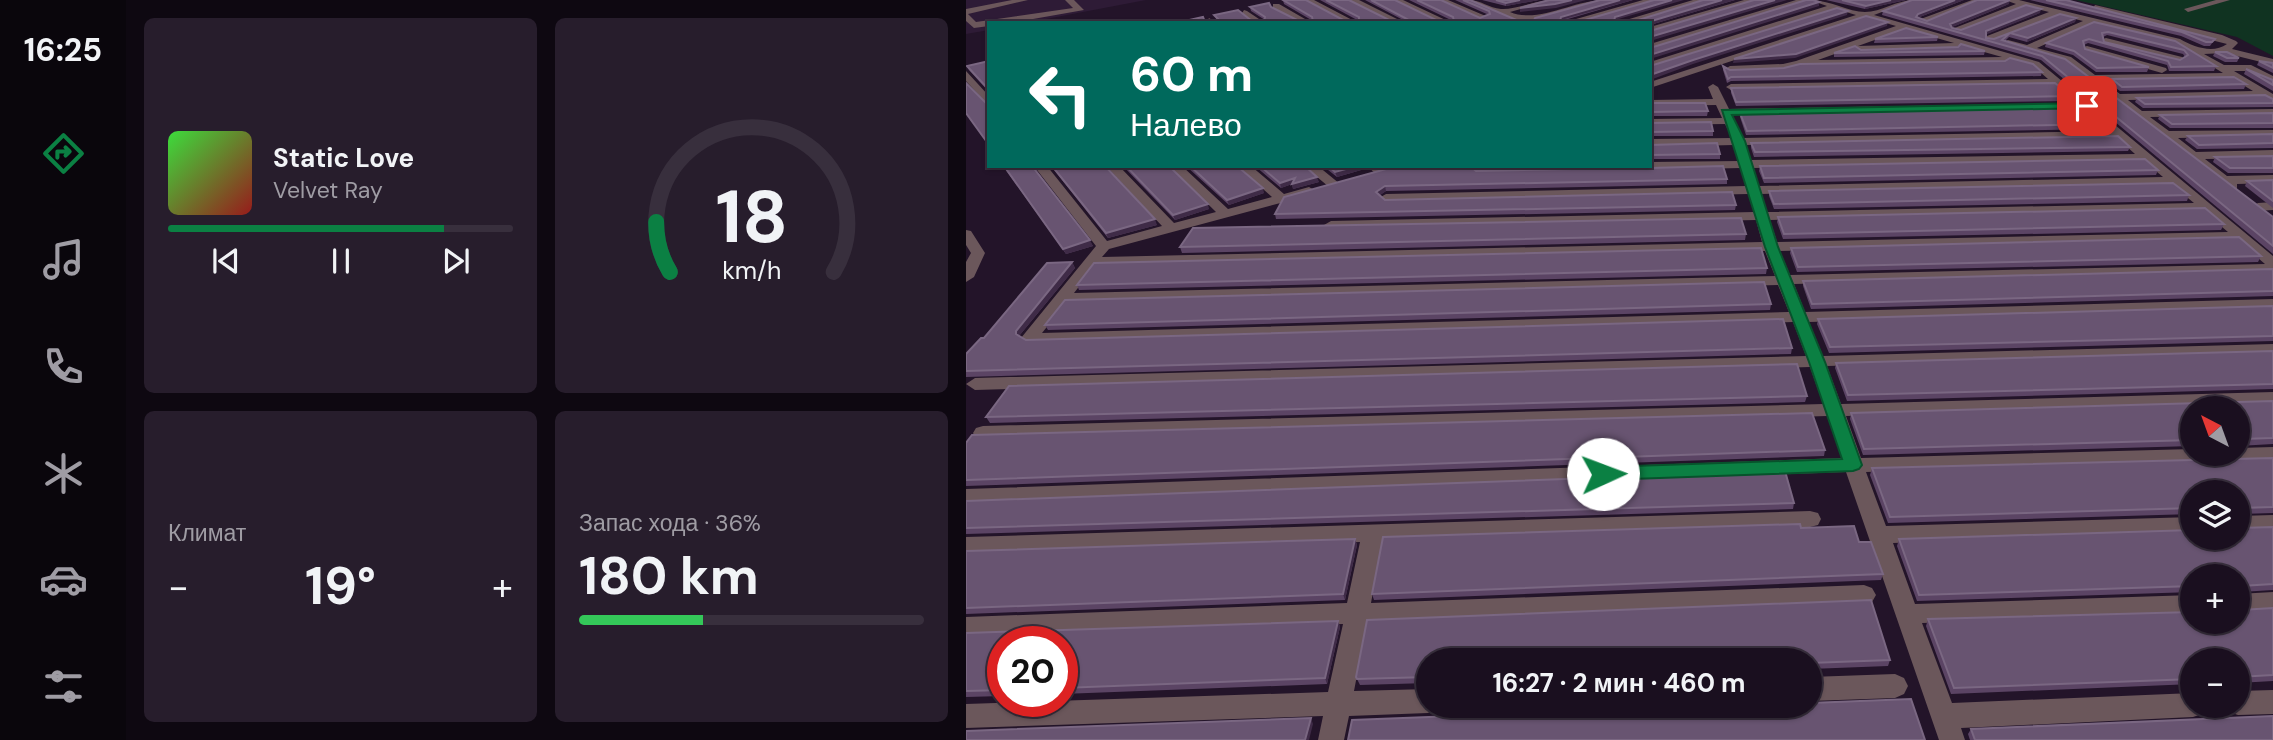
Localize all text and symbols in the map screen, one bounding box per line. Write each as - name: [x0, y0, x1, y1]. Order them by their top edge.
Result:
- text: 16:25: [24, 29, 102, 71]
- text: 60 m: [1130, 42, 1253, 106]
- icon: left: [1015, 49, 1106, 140]
- pin: [2057, 76, 2117, 136]
- icon: arrive: [2068, 87, 2106, 125]
- text: Налево: [1130, 104, 1242, 146]
- icon: directions: [39, 129, 88, 178]
- text: Static Love: [273, 141, 414, 175]
- text: 18: [715, 170, 788, 265]
- text: Velvet Ray: [273, 175, 383, 205]
- icon: music: [39, 235, 88, 284]
- icon: previous: [207, 242, 245, 280]
- icon: pause: [322, 242, 360, 280]
- icon: next: [437, 242, 475, 280]
- text: km/h: [722, 254, 781, 287]
- icon: phone: [39, 342, 88, 391]
- north arrow: [2180, 396, 2250, 466]
- map controls: [2180, 396, 2250, 718]
- position arrow: [1566, 437, 1640, 511]
- icon: climate: [39, 449, 88, 498]
- button: layers: [2180, 480, 2250, 550]
- text: Запас хода · 36%: [579, 508, 761, 538]
- text: Климат: [168, 518, 246, 548]
- text: 180 km: [579, 542, 759, 610]
- text: 19°: [305, 552, 376, 620]
- icon: car: [39, 555, 88, 604]
- text: −: [168, 562, 189, 612]
- text: +: [492, 562, 513, 612]
- button: +: [2180, 564, 2250, 634]
- speed limit sign: 20: [987, 626, 1078, 717]
- button: −: [2180, 648, 2250, 718]
- icon: filters: [39, 662, 88, 711]
- text: 16:27 · 2 мин · 460 m: [1492, 666, 1746, 700]

